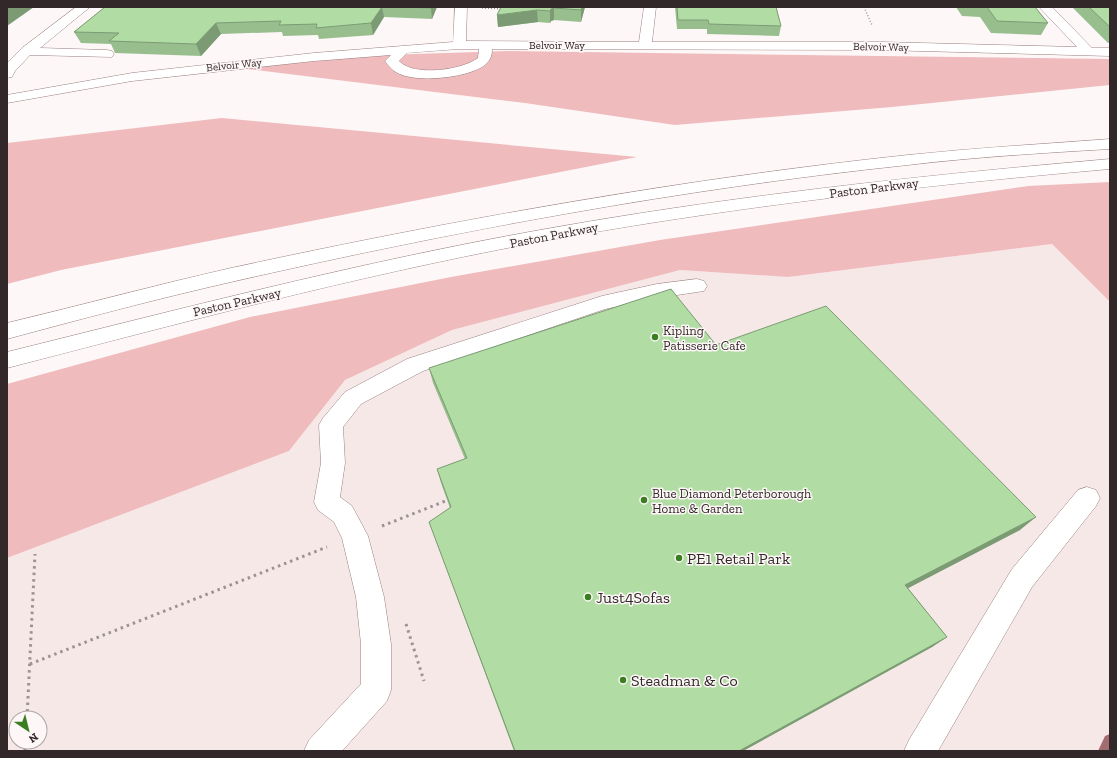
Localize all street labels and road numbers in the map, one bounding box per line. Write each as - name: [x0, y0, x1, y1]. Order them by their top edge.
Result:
- street label: Belvoir Way: [529, 39, 585, 52]
- street label: Belvoir Way: [853, 40, 909, 54]
- street label: Belvoir Way: [206, 56, 263, 74]
- street label: Paston Parkway: [829, 175, 920, 201]
- street label: Paston Parkway: [509, 219, 600, 251]
- street label: Paston Parkway: [192, 285, 283, 319]

